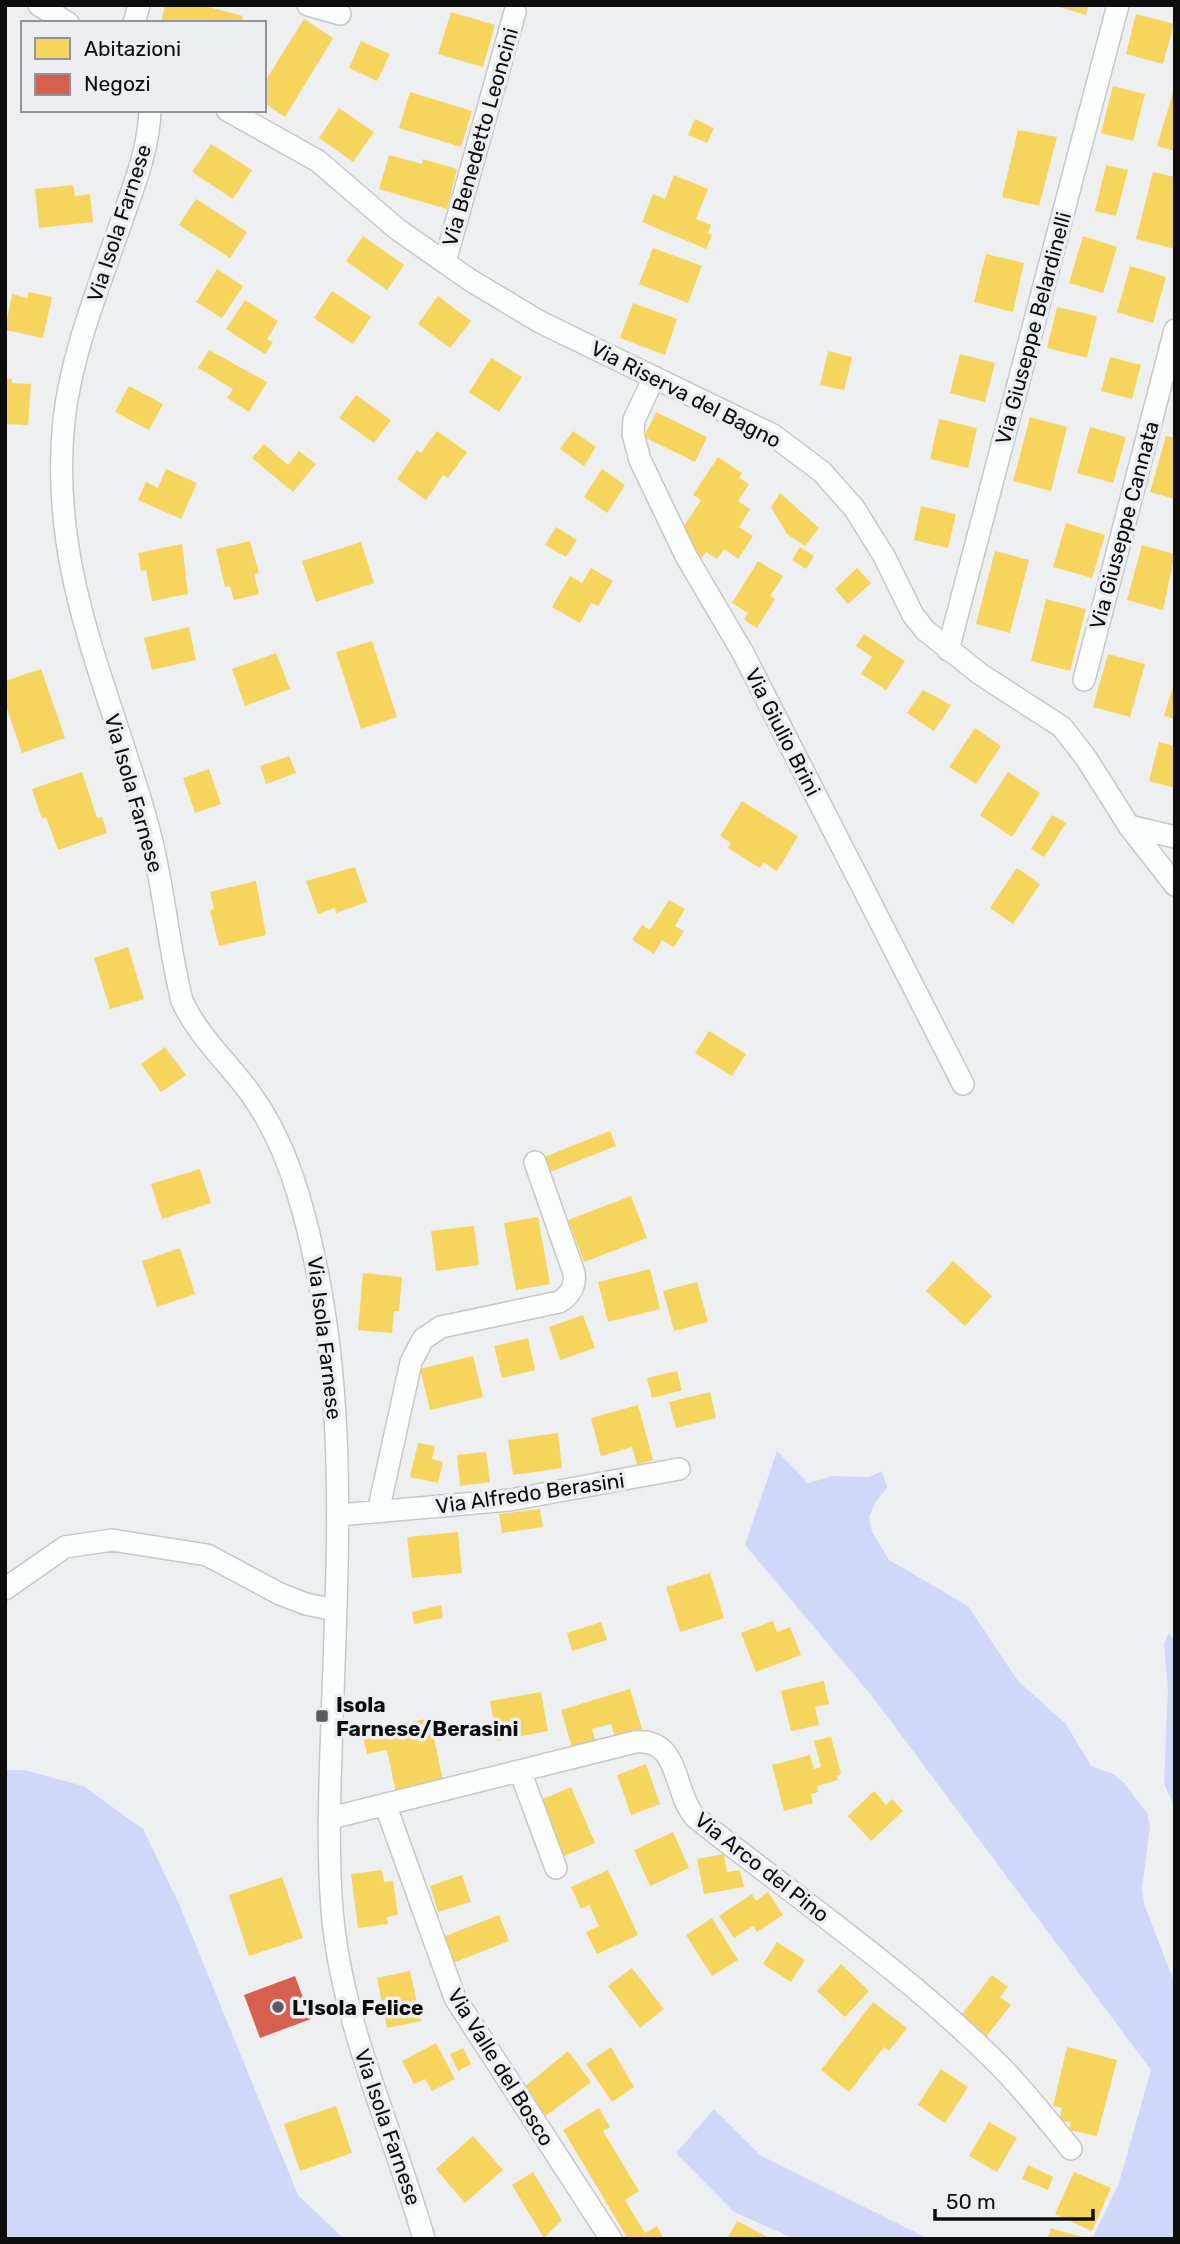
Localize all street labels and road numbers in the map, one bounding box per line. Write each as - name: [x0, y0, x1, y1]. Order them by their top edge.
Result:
- street label: Via Benedetto Leoncini: [437, 25, 523, 249]
- street label: Via Isola Farnese: [82, 141, 156, 305]
- street label: Via Giuseppe Belardinelli: [990, 209, 1076, 447]
- street label: Via Riserva del Bagno: [587, 335, 785, 453]
- street label: Via Giuseppe Cannata: [1084, 418, 1164, 632]
- street label: Via Giulio Brini: [740, 664, 826, 800]
- street label: Via Isola Farnese: [99, 711, 169, 875]
- street label: Via Isola Farnese: [303, 1255, 347, 1421]
- street label: Via Alfredo Berasini: [434, 1467, 626, 1519]
- street label: Via Arco del Pino: [690, 1807, 834, 1927]
- street label: Via Valle del Bosco: [442, 1984, 560, 2150]
- street label: Via Isola Farnese: [349, 2045, 427, 2209]

